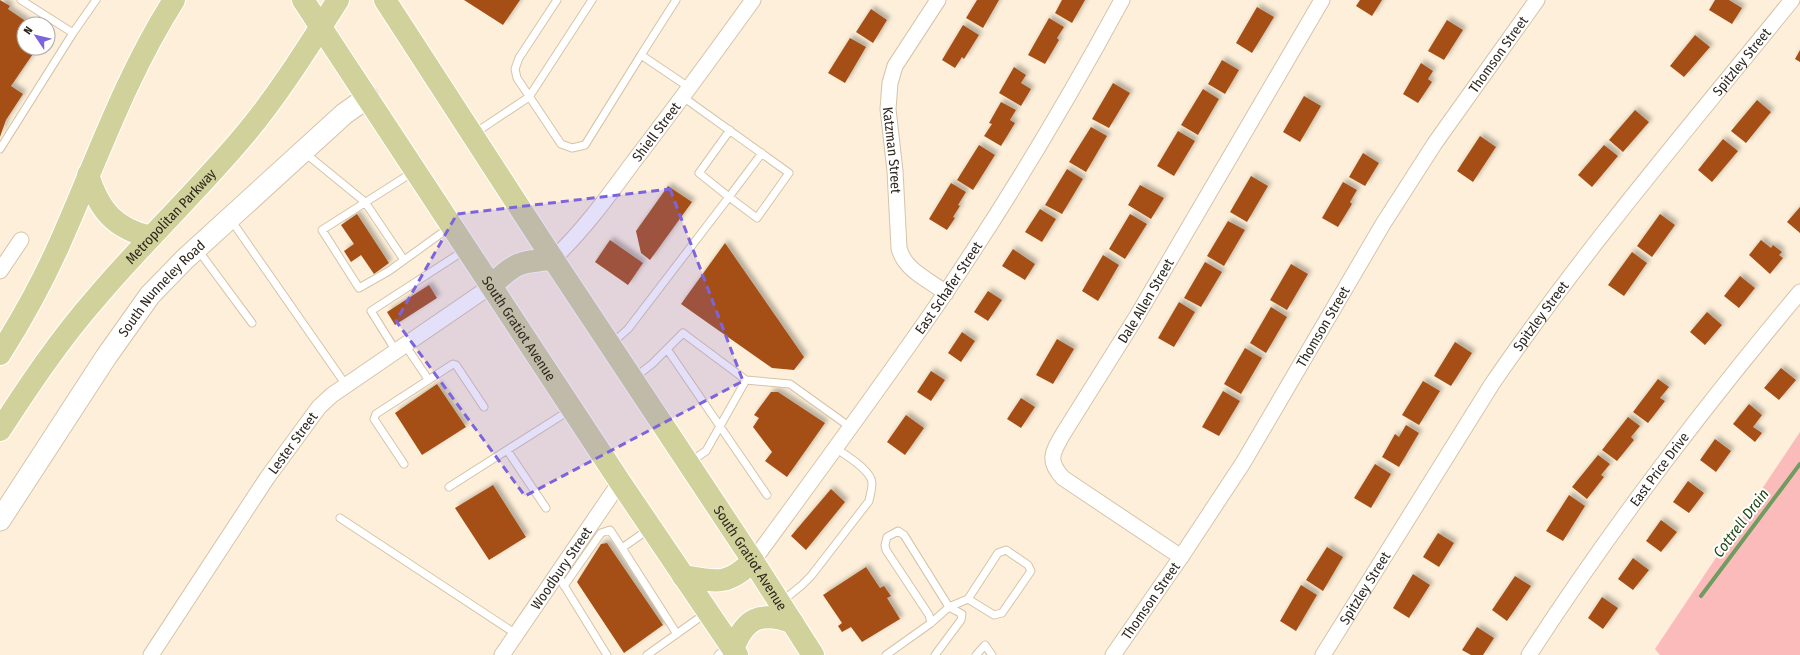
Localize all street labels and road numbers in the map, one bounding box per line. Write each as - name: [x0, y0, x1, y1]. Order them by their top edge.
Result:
- street label: Thomson Street: [1465, 12, 1532, 96]
- street label: Spitzley Street: [1709, 24, 1775, 99]
- street label: Shiell Street: [628, 98, 684, 165]
- street label: Katzman Street: [879, 106, 905, 194]
- street label: Metropolitan Parkway: [122, 165, 220, 267]
- street label: South Nunneley Road: [115, 236, 209, 340]
- street label: East Schafer Street: [911, 238, 986, 337]
- street label: Dale Allen Street: [1114, 255, 1177, 346]
- street label: South Gratiot Avenue: [478, 273, 560, 384]
- street label: Spitzley Street: [1509, 277, 1572, 354]
- street label: Thomson Street: [1293, 283, 1353, 370]
- street label: Lester Street: [264, 408, 321, 477]
- street label: East Price Drive: [1626, 429, 1693, 509]
- street label: South Gratiot Avenue: [710, 502, 791, 614]
- street label: Woodbury Street: [527, 523, 596, 613]
- street label: Spitzley Street: [1336, 548, 1394, 627]
- street label: Thomson Street: [1118, 558, 1184, 643]

